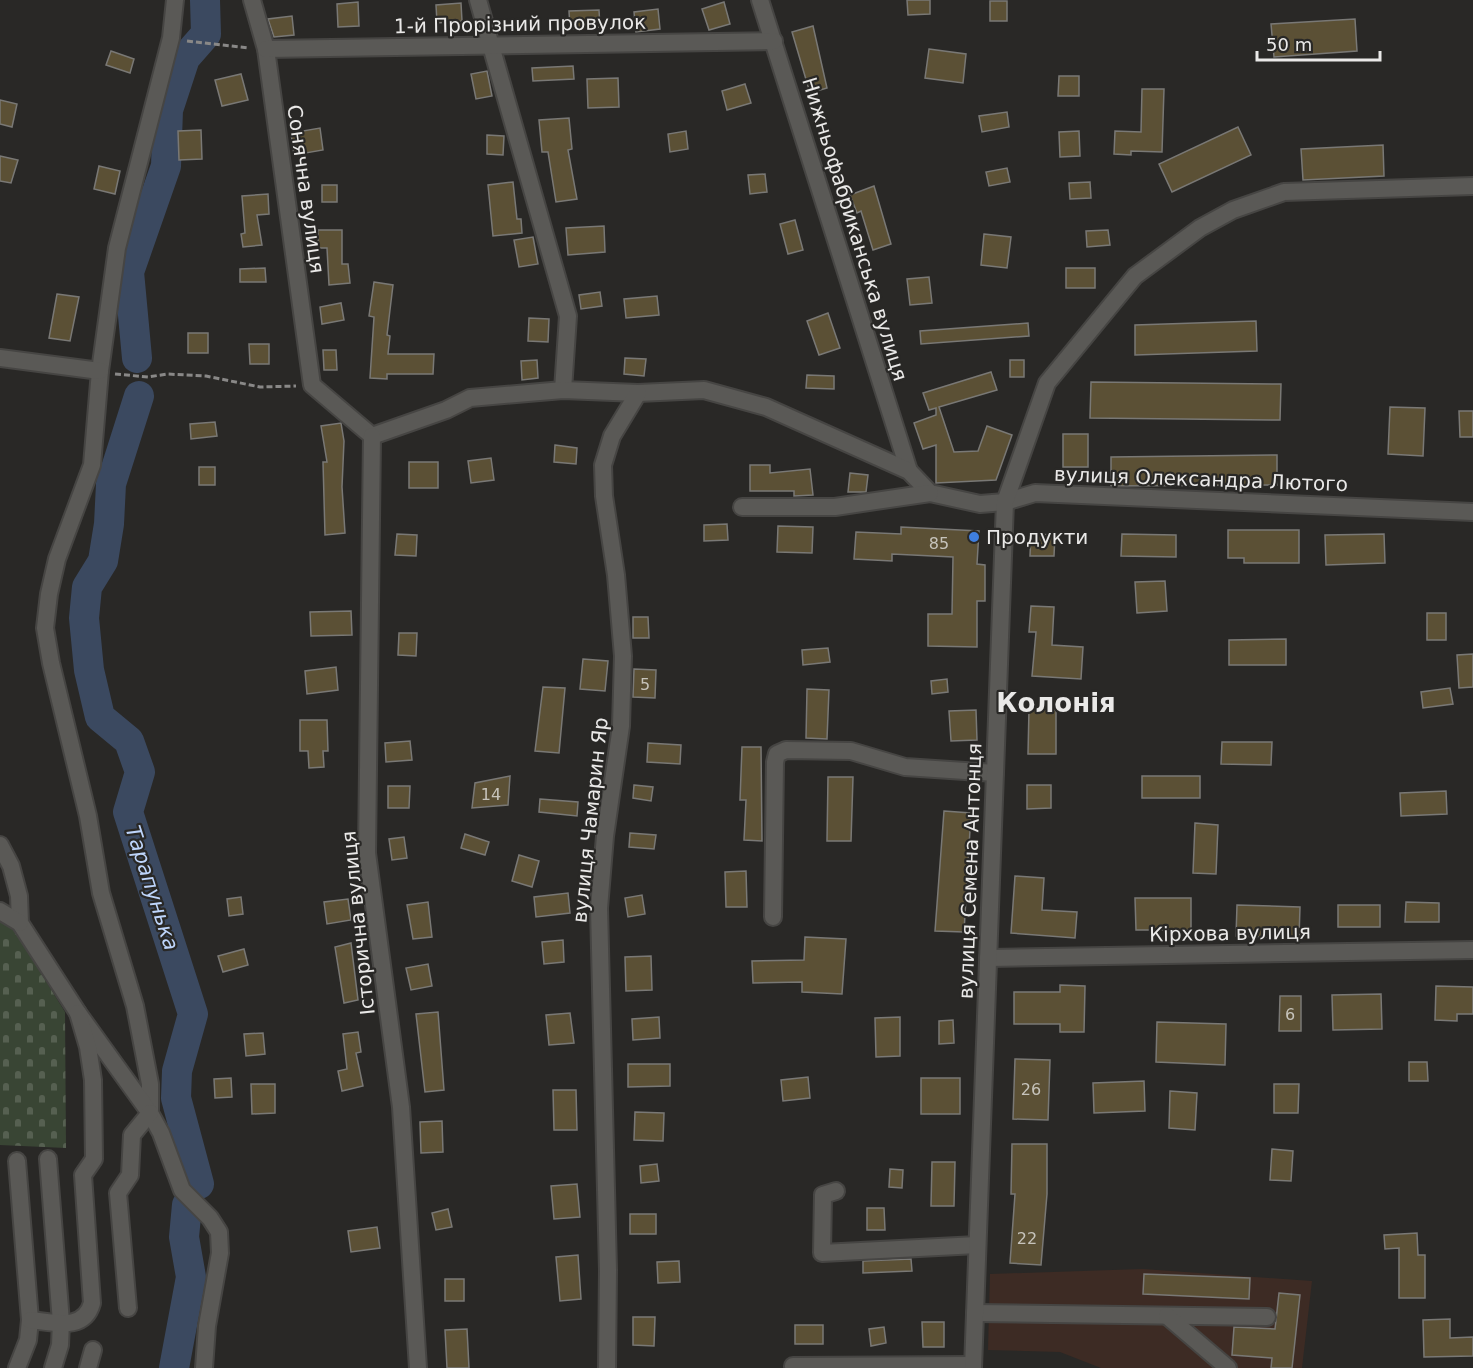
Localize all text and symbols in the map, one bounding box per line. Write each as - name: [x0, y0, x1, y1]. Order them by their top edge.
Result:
- street label: 1-й Прорізний провулок: [394, 10, 646, 38]
- scale bar: [1257, 24, 1380, 62]
- text: 50 m: [1266, 34, 1312, 55]
- street label: Нижньофабриканська вулиця: [797, 74, 913, 384]
- street label: Сонячна вулиця: [282, 103, 330, 275]
- street label: вулиця Олександра Лютого: [1054, 462, 1348, 496]
- place label: Продукти: [986, 525, 1088, 549]
- marker: Продукти: [967, 530, 981, 544]
- house number: 85: [929, 534, 949, 553]
- house number: 5: [640, 675, 650, 694]
- district label: Колонія: [996, 688, 1116, 718]
- street label: вулиця Чамарин Яр: [567, 716, 613, 924]
- street label: вулиця Семена Антонця: [954, 743, 986, 999]
- house number: 14: [481, 785, 501, 804]
- water label: Тарапунька: [121, 823, 183, 953]
- street label: Історична вулиця: [336, 830, 380, 1016]
- street label: Кірхова вулиця: [1149, 920, 1311, 946]
- house number: 6: [1285, 1005, 1295, 1024]
- house number: 26: [1021, 1080, 1041, 1099]
- house number: 22: [1017, 1229, 1037, 1248]

